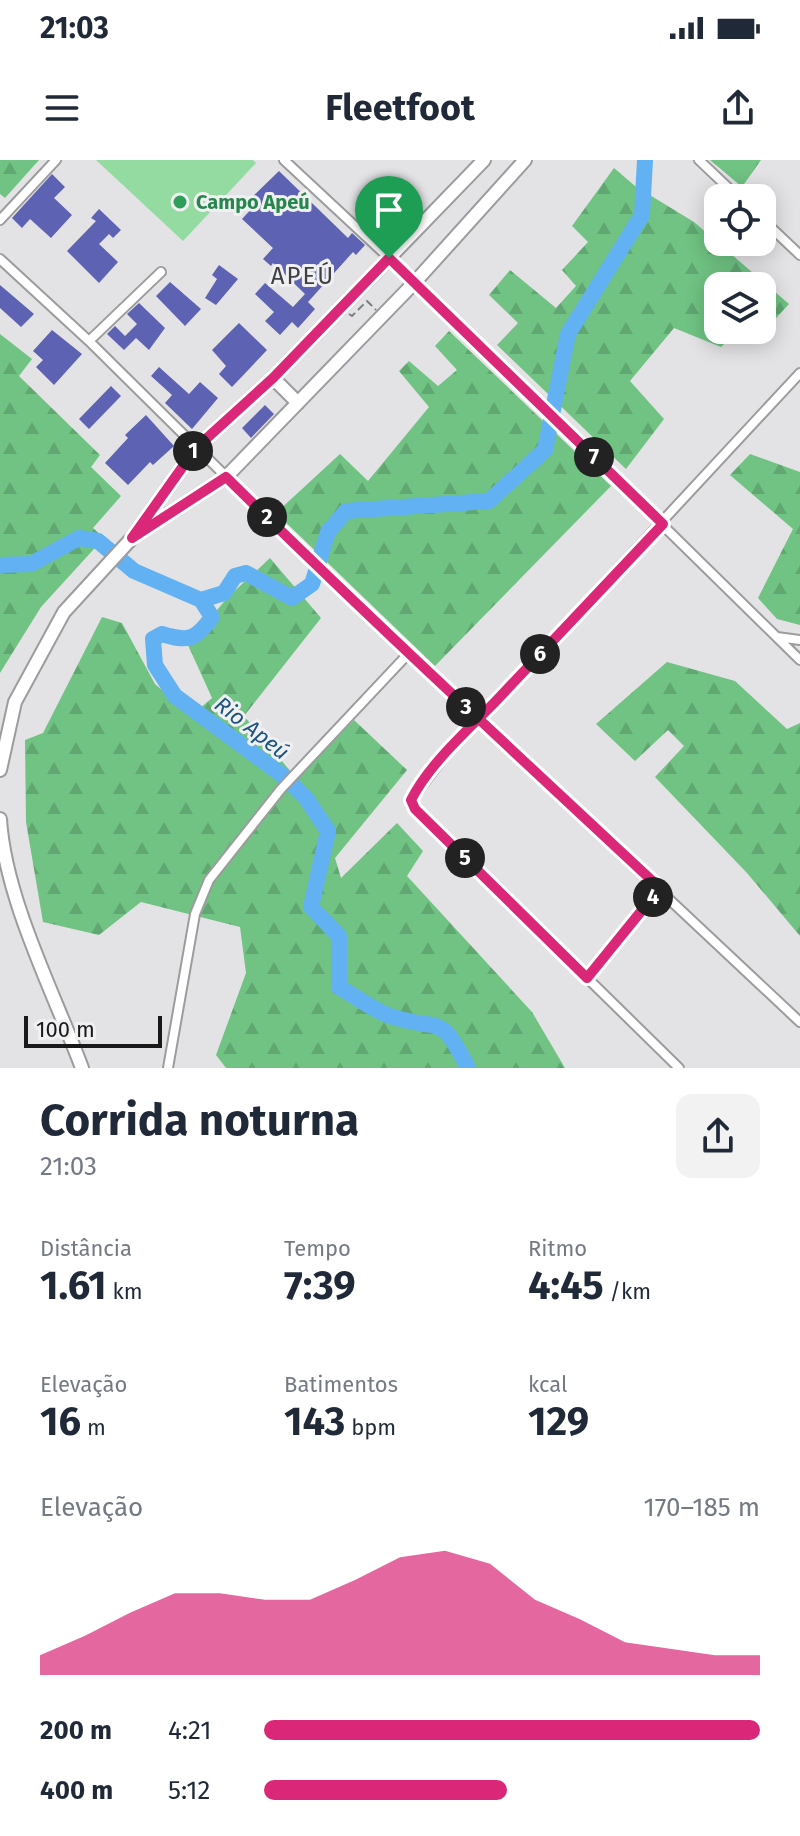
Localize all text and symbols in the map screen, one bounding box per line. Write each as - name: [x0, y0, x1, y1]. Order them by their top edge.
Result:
- text: 21:03: [40, 10, 109, 46]
- icon: menu: [40, 86, 84, 130]
- text: Fleetfoot: [325, 86, 475, 130]
- icon: share: [716, 86, 760, 130]
- pin: [355, 176, 423, 258]
- map controls: [704, 184, 776, 344]
- button: locate: [704, 184, 776, 256]
- icon: arrive: [367, 188, 411, 232]
- place label: Campo Apeú: [196, 190, 310, 214]
- marker: Campo Apeú: [171, 193, 189, 211]
- district label: APEÚ: [271, 261, 335, 290]
- button: layers: [704, 272, 776, 344]
- pin: 1: [173, 431, 213, 471]
- text: 1: [188, 437, 198, 464]
- pin: 7: [574, 437, 614, 477]
- text: 7: [589, 443, 599, 470]
- pin: 2: [247, 497, 287, 537]
- text: 2: [261, 503, 273, 530]
- pin: 6: [520, 634, 560, 674]
- text: 6: [534, 640, 546, 667]
- pin: 3: [446, 687, 486, 727]
- water label: Rio Apeú: [209, 691, 295, 765]
- text: 3: [460, 693, 472, 720]
- pin: 5: [445, 838, 485, 878]
- text: 5: [459, 844, 471, 871]
- pin: 4: [633, 877, 673, 917]
- text: 4: [647, 883, 659, 910]
- scale bar: [24, 1012, 162, 1048]
- text: 100 m: [36, 1016, 95, 1043]
- text: Corrida noturna: [40, 1094, 359, 1147]
- button: share: [676, 1094, 760, 1178]
- text: 21:03: [40, 1151, 97, 1182]
- text: Distância: [40, 1235, 132, 1262]
- text: Tempo: [284, 1235, 351, 1262]
- text: Ritmo: [528, 1235, 587, 1262]
- text: 1.61: [40, 1262, 107, 1310]
- text: 7:39: [284, 1262, 356, 1310]
- text: 4:45: [528, 1262, 604, 1310]
- text: km: [107, 1278, 143, 1305]
- text: /km: [604, 1278, 651, 1305]
- text: Elevação: [40, 1371, 127, 1398]
- text: Batimentos: [284, 1371, 398, 1398]
- text: kcal: [528, 1371, 568, 1398]
- text: 16: [40, 1398, 81, 1446]
- text: 143: [284, 1398, 345, 1446]
- text: 129: [528, 1398, 589, 1446]
- text: m: [81, 1414, 106, 1441]
- text: bpm: [345, 1414, 396, 1441]
- text: Elevação: [40, 1492, 143, 1523]
- text: 170–185 m: [644, 1492, 760, 1523]
- text: 200 m: [40, 1715, 112, 1746]
- text: 4:21: [168, 1715, 212, 1746]
- text: 400 m: [40, 1775, 113, 1806]
- text: 5:12: [168, 1775, 210, 1806]

